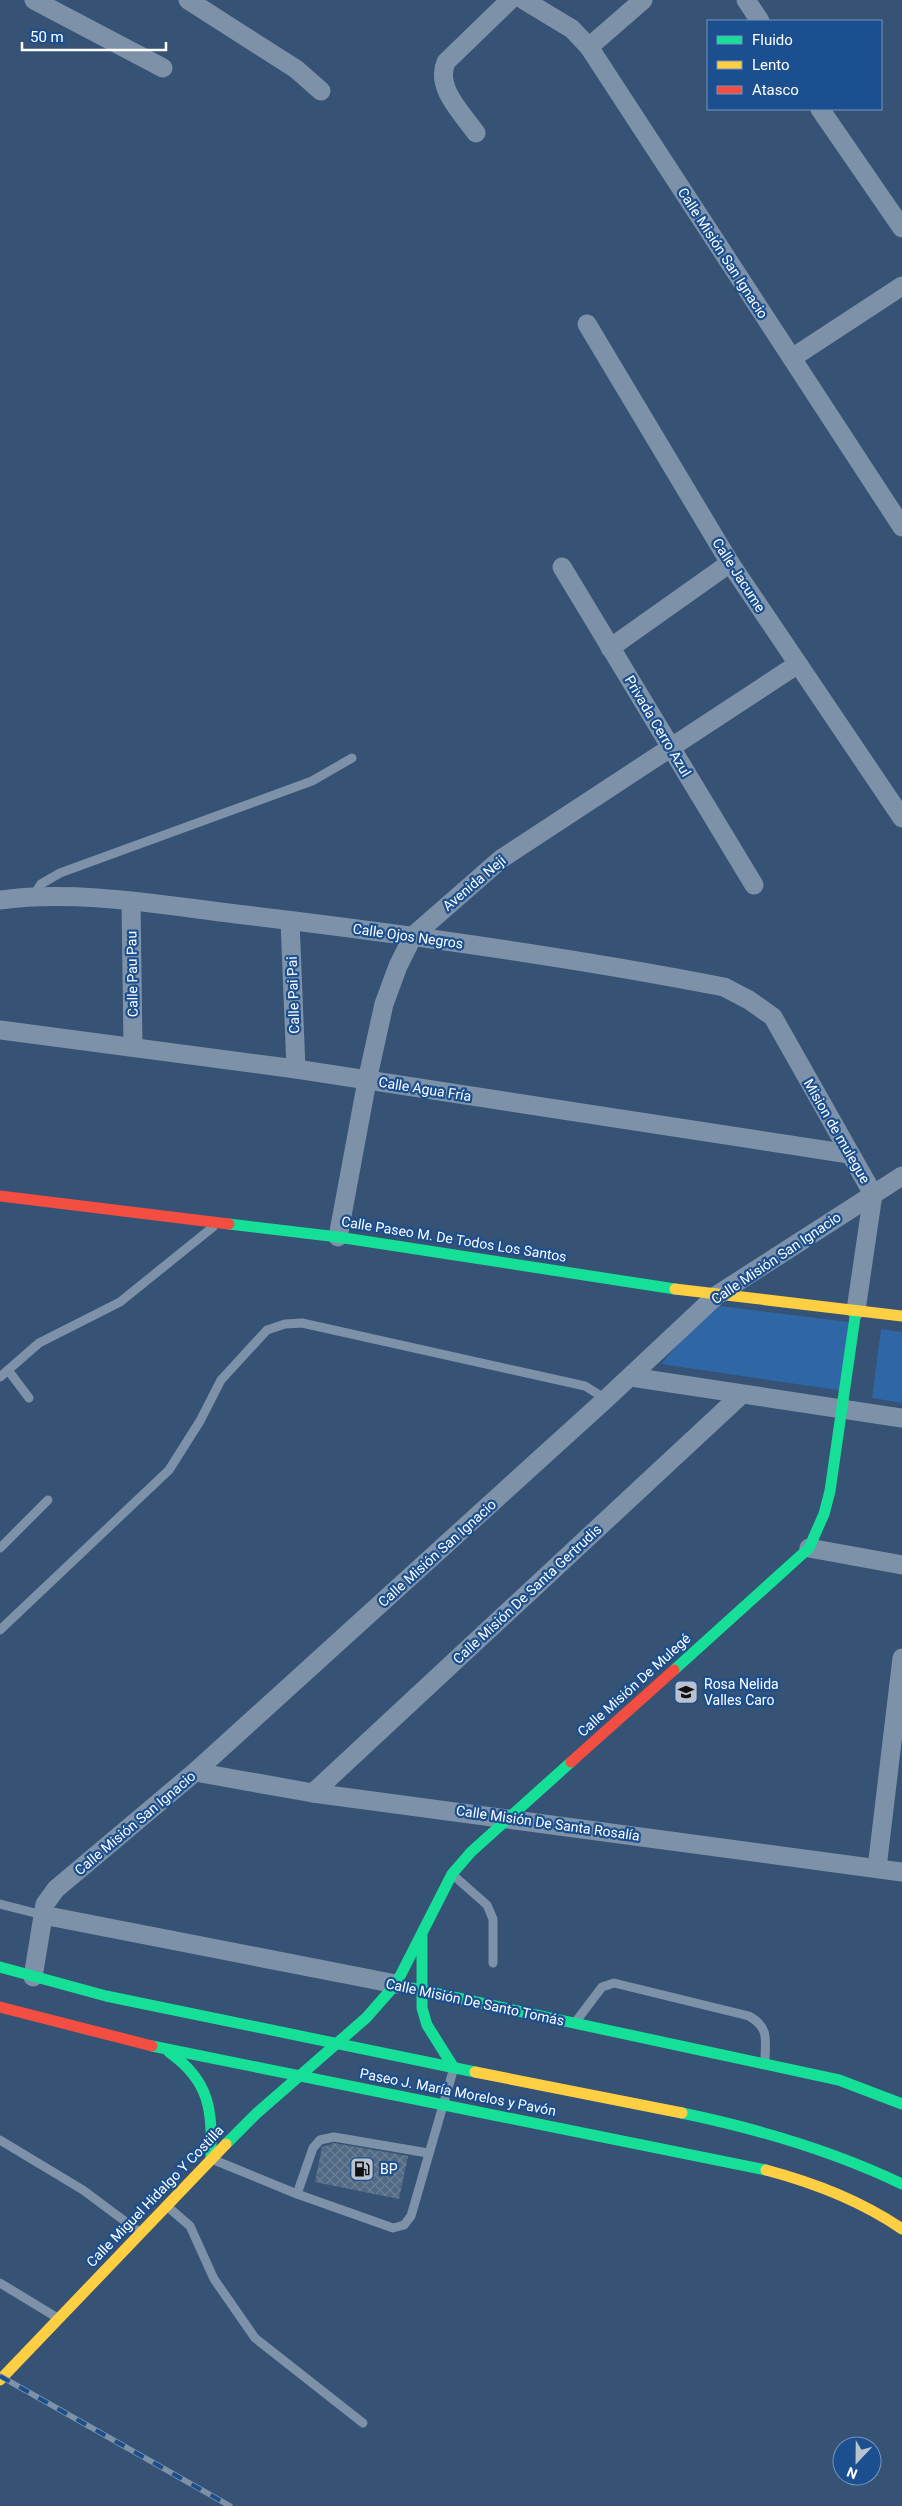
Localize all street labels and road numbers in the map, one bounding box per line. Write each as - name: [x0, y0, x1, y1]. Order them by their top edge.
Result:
- street label: Calle Misión San Ignacio: [675, 185, 771, 321]
- street label: Calle Jacume: [709, 535, 769, 615]
- street label: Privada Cerro Azul: [622, 673, 694, 779]
- street label: Avenida Neji: [439, 852, 509, 914]
- street label: Calle Ojos Negros: [352, 920, 464, 952]
- street label: Calle Pau Pau: [123, 931, 141, 1017]
- street label: Calle Pai Pai: [284, 956, 302, 1034]
- street label: Calle Agua Fría: [378, 1074, 472, 1104]
- street label: Mision de mulegue: [801, 1076, 873, 1186]
- street label: Calle Misión San Ignacio: [708, 1209, 844, 1307]
- street label: Calle Paseo M. De Todos Los Santos: [340, 1213, 568, 1265]
- street label: Calle Misión San Ignacio: [375, 1496, 499, 1610]
- street label: Calle Misión De Santa Gertrudis: [450, 1521, 604, 1667]
- street label: Calle Misión De Mulegé: [574, 1630, 694, 1740]
- street label: Calle Misión San Ignacio: [71, 1768, 199, 1878]
- street label: Calle Misión De Santa Rosalía: [455, 1802, 641, 1844]
- street label: Calle Misión De Santo Tomás: [384, 1975, 566, 2029]
- street label: Paseo J. María Morelos y Pavón: [359, 2065, 557, 2119]
- street label: Calle Miguel Hidalgo Y Costilla: [83, 2122, 227, 2270]

